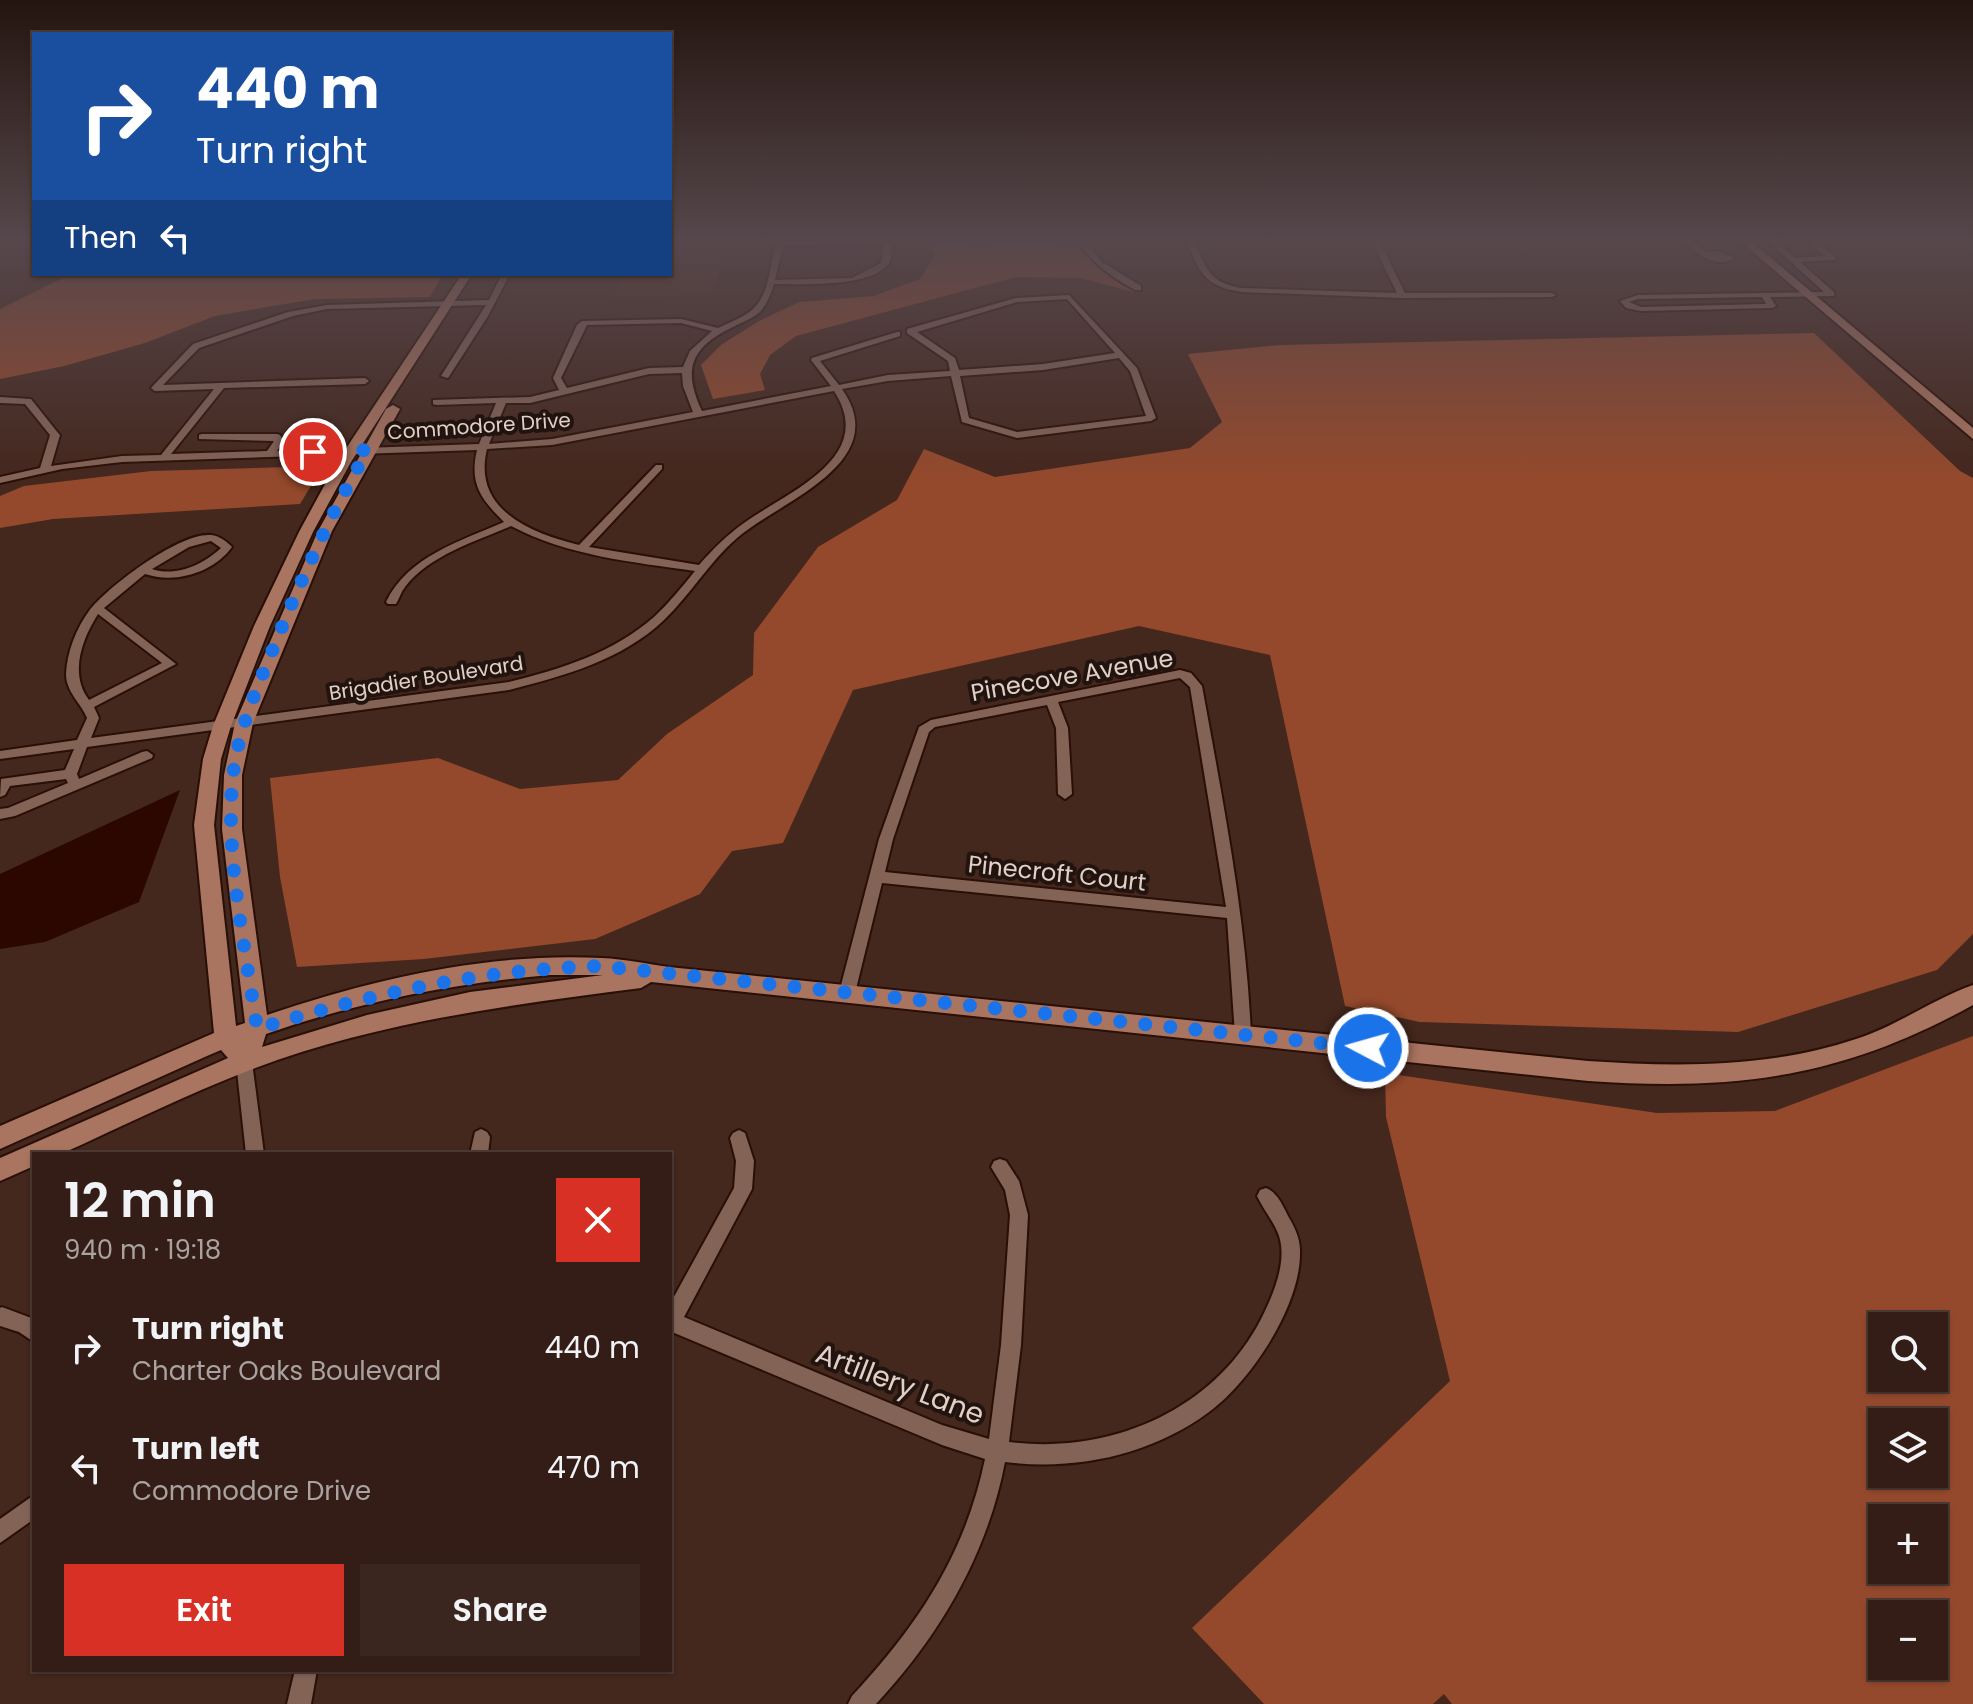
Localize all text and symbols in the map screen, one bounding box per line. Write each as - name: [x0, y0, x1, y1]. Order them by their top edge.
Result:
- text: 440 m: [196, 49, 380, 128]
- icon: right: [64, 64, 168, 168]
- text: Turn right: [196, 125, 367, 176]
- text: Then: [64, 216, 137, 259]
- icon: left: [153, 216, 197, 260]
- street label: Commodore Drive: [386, 406, 572, 446]
- pin: [279, 418, 347, 486]
- icon: arrive: [291, 430, 335, 474]
- street label: Pinecove Avenue: [968, 641, 1176, 709]
- street label: Brigadier Boulevard: [327, 649, 525, 707]
- street label: Pinecroft Court: [966, 847, 1148, 899]
- position arrow: [1326, 1006, 1410, 1090]
- text: 12 min: [64, 1167, 216, 1234]
- button: close: [556, 1178, 640, 1262]
- text: 940 m · 19:18: [64, 1232, 221, 1268]
- text: Turn right: [132, 1307, 284, 1350]
- map controls: [1868, 1312, 1948, 1680]
- button: search: [1868, 1312, 1948, 1392]
- icon: right: [64, 1326, 108, 1370]
- text: 440 m: [545, 1326, 640, 1369]
- street label: Artillery Lane: [810, 1334, 990, 1434]
- text: Charter Oaks Boulevard: [132, 1353, 441, 1389]
- button: layers: [1868, 1408, 1948, 1488]
- text: Turn left: [132, 1427, 260, 1470]
- icon: left: [64, 1446, 108, 1490]
- text: 470 m: [547, 1446, 640, 1489]
- text: Commodore Drive: [132, 1473, 371, 1509]
- button: +: [1868, 1504, 1948, 1584]
- button: Exit: [64, 1564, 344, 1656]
- button: Share: [360, 1564, 640, 1656]
- button: −: [1868, 1600, 1948, 1680]

